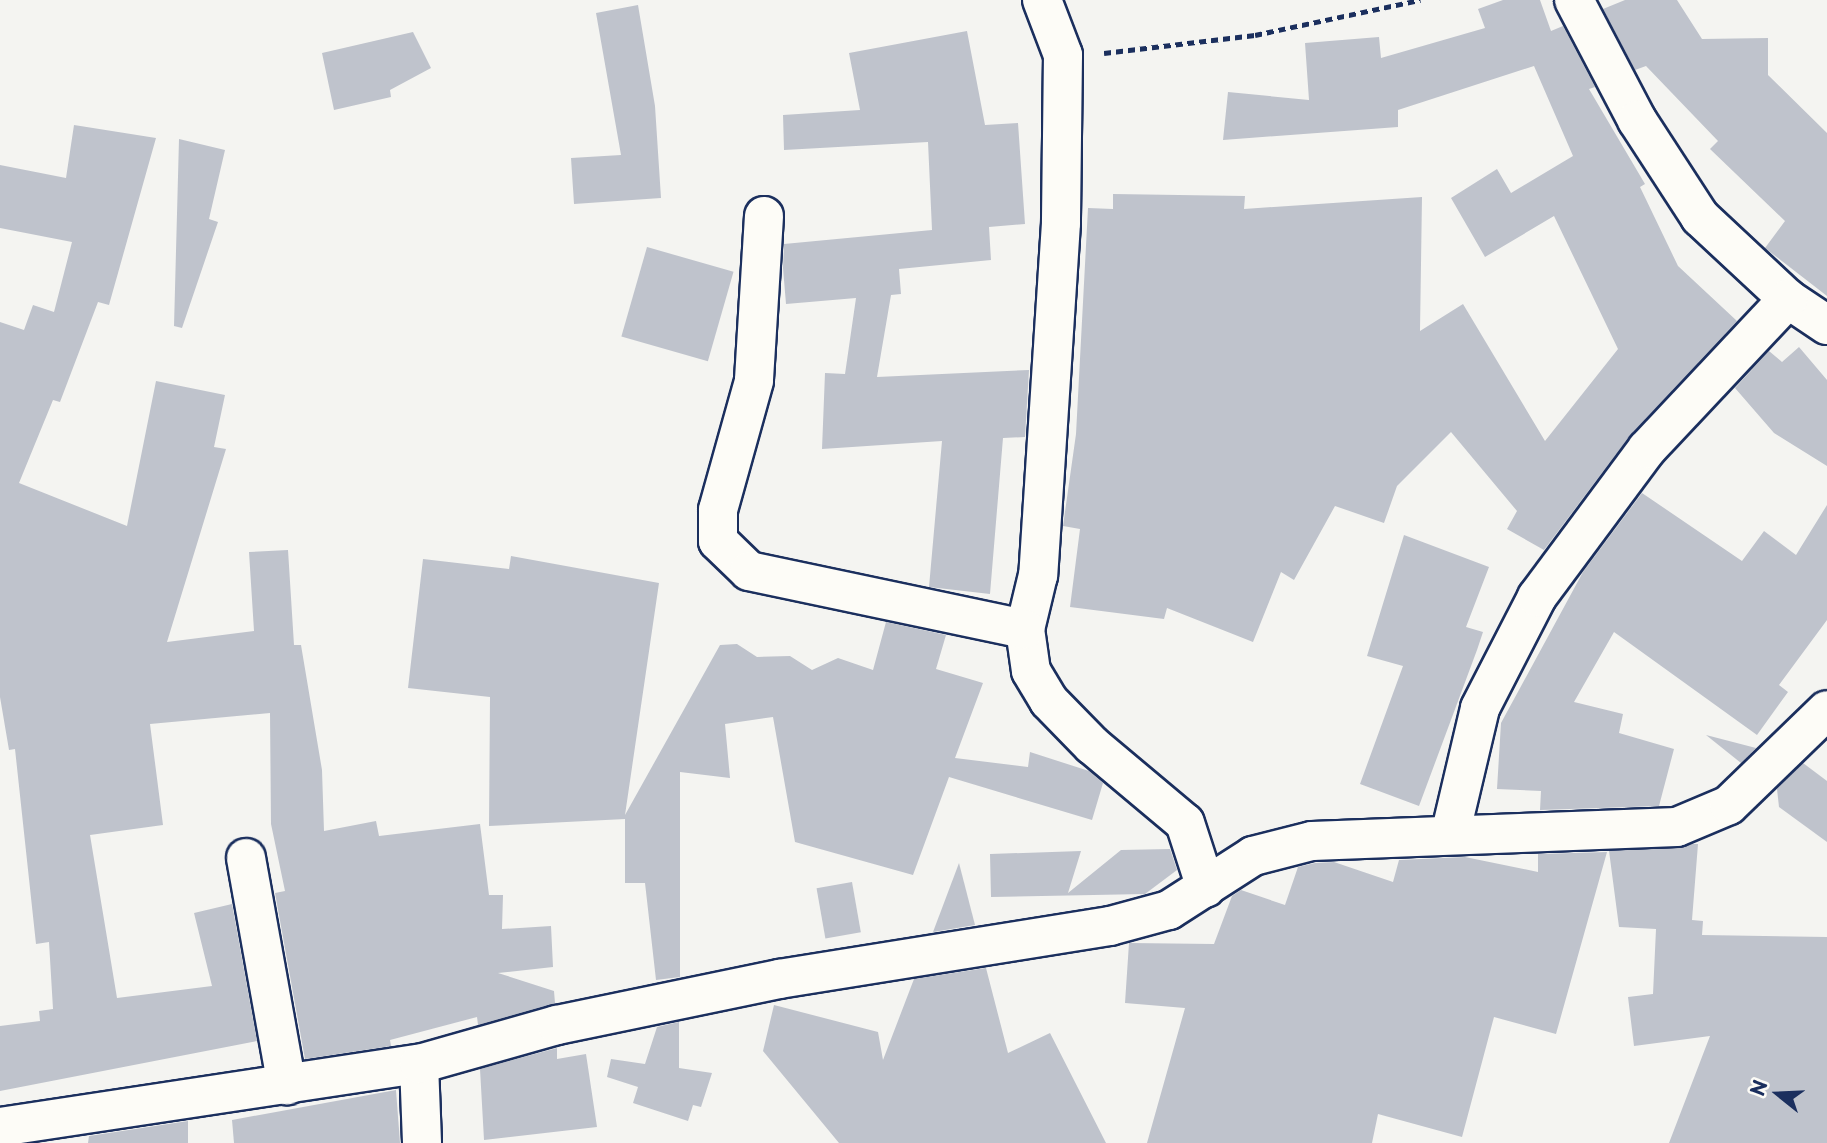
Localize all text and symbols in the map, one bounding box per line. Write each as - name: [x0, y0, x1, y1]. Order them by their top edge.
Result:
- north arrow: [1743, 1059, 1813, 1129]
- text: N: [1742, 1076, 1774, 1099]

